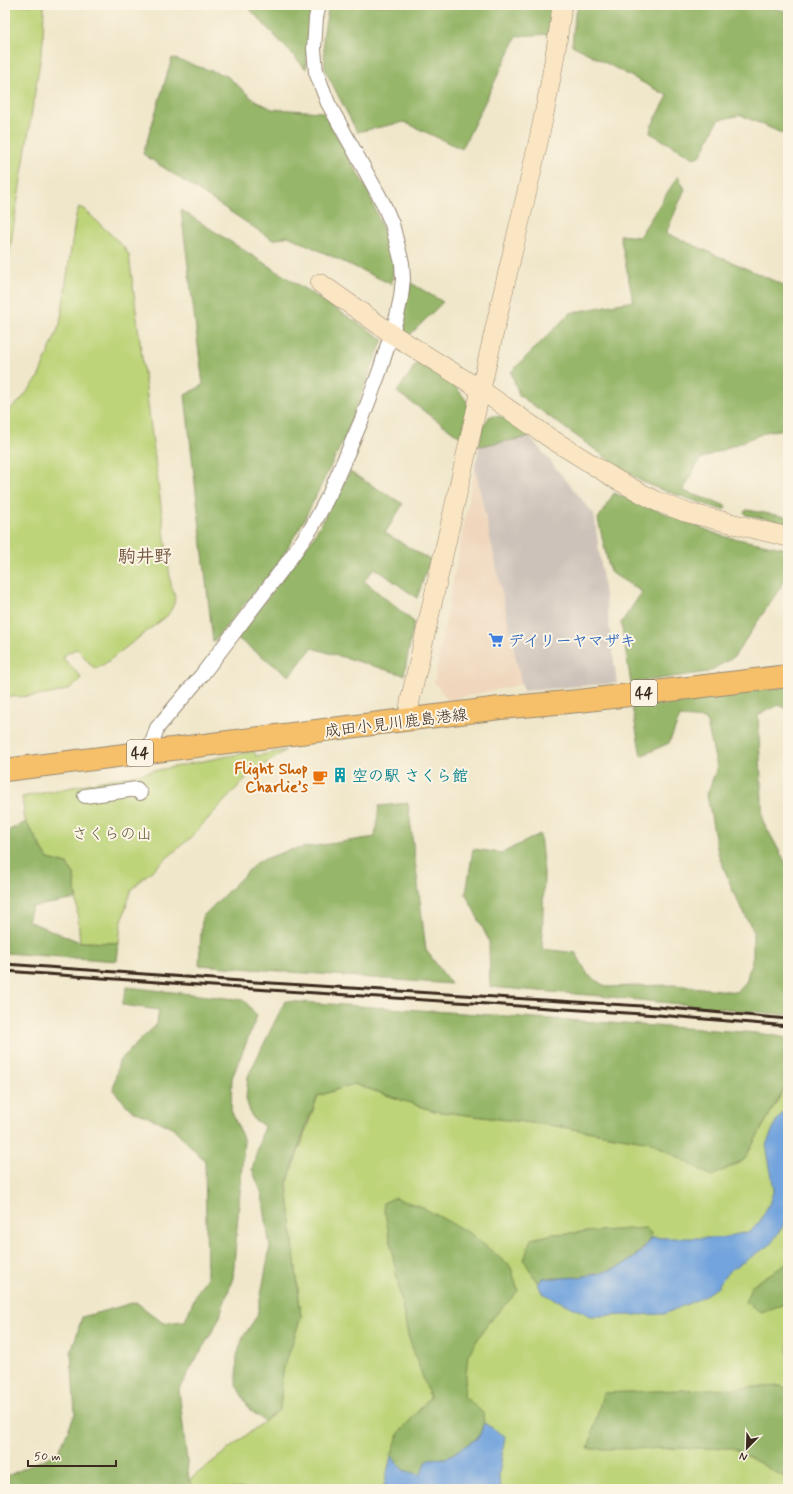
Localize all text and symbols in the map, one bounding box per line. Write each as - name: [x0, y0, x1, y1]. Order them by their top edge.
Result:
- district label: 駒井野: [118, 545, 172, 569]
- supermarket icon: デイリーヤマザキ: [487, 631, 505, 649]
- place label: デイリーヤマザキ: [508, 631, 636, 652]
- road number: 44: [631, 680, 657, 706]
- street label: 成田小見川鹿島港線: [323, 704, 469, 743]
- road number: 44: [127, 740, 153, 766]
- place label: Flight Shop Charlie’s: [234, 759, 309, 798]
- building icon: 空の駅 さくら館: [331, 766, 349, 784]
- place label: 空の駅 さくら館: [352, 766, 468, 787]
- cafe icon: Flight Shop Charlie’s: [311, 768, 329, 786]
- park label: さくらの山: [72, 824, 152, 845]
- north arrow: [727, 1428, 767, 1468]
- scale bar: [28, 1442, 116, 1468]
- text: N: [737, 1448, 750, 1464]
- text: 50 m: [34, 1449, 61, 1465]

